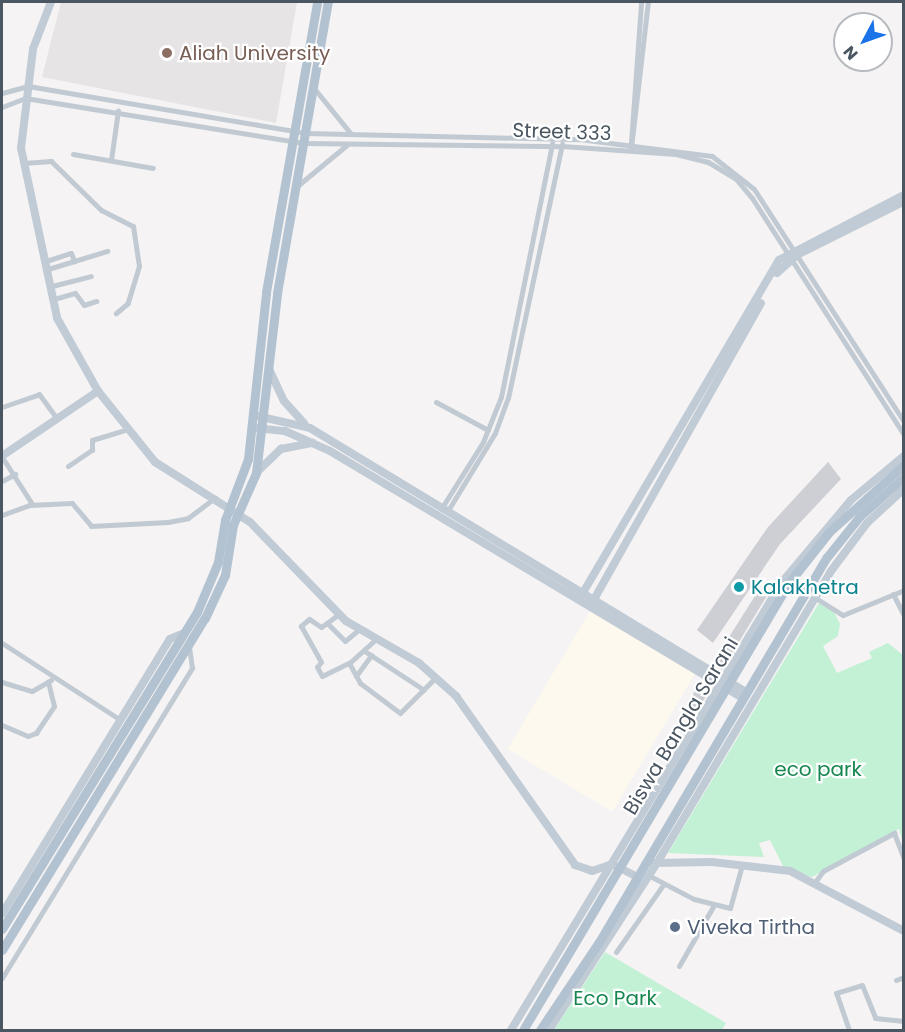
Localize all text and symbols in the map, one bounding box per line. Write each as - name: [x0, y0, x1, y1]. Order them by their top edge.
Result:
- north arrow: [833, 12, 893, 72]
- place label: Aliah University: [179, 41, 330, 65]
- text: N: [838, 41, 863, 65]
- marker: Aliah University: [160, 46, 174, 60]
- street label: Street 333: [512, 118, 612, 146]
- place label: Kalakhetra: [751, 575, 859, 599]
- marker: Kalakhetra: [732, 580, 746, 594]
- street label: Biswa Bangla Sarani: [619, 633, 743, 819]
- park label: eco park: [774, 757, 862, 781]
- place label: Viveka Tirtha: [687, 915, 815, 939]
- marker: Viveka Tirtha: [668, 920, 682, 934]
- park label: Eco Park: [573, 986, 657, 1010]

